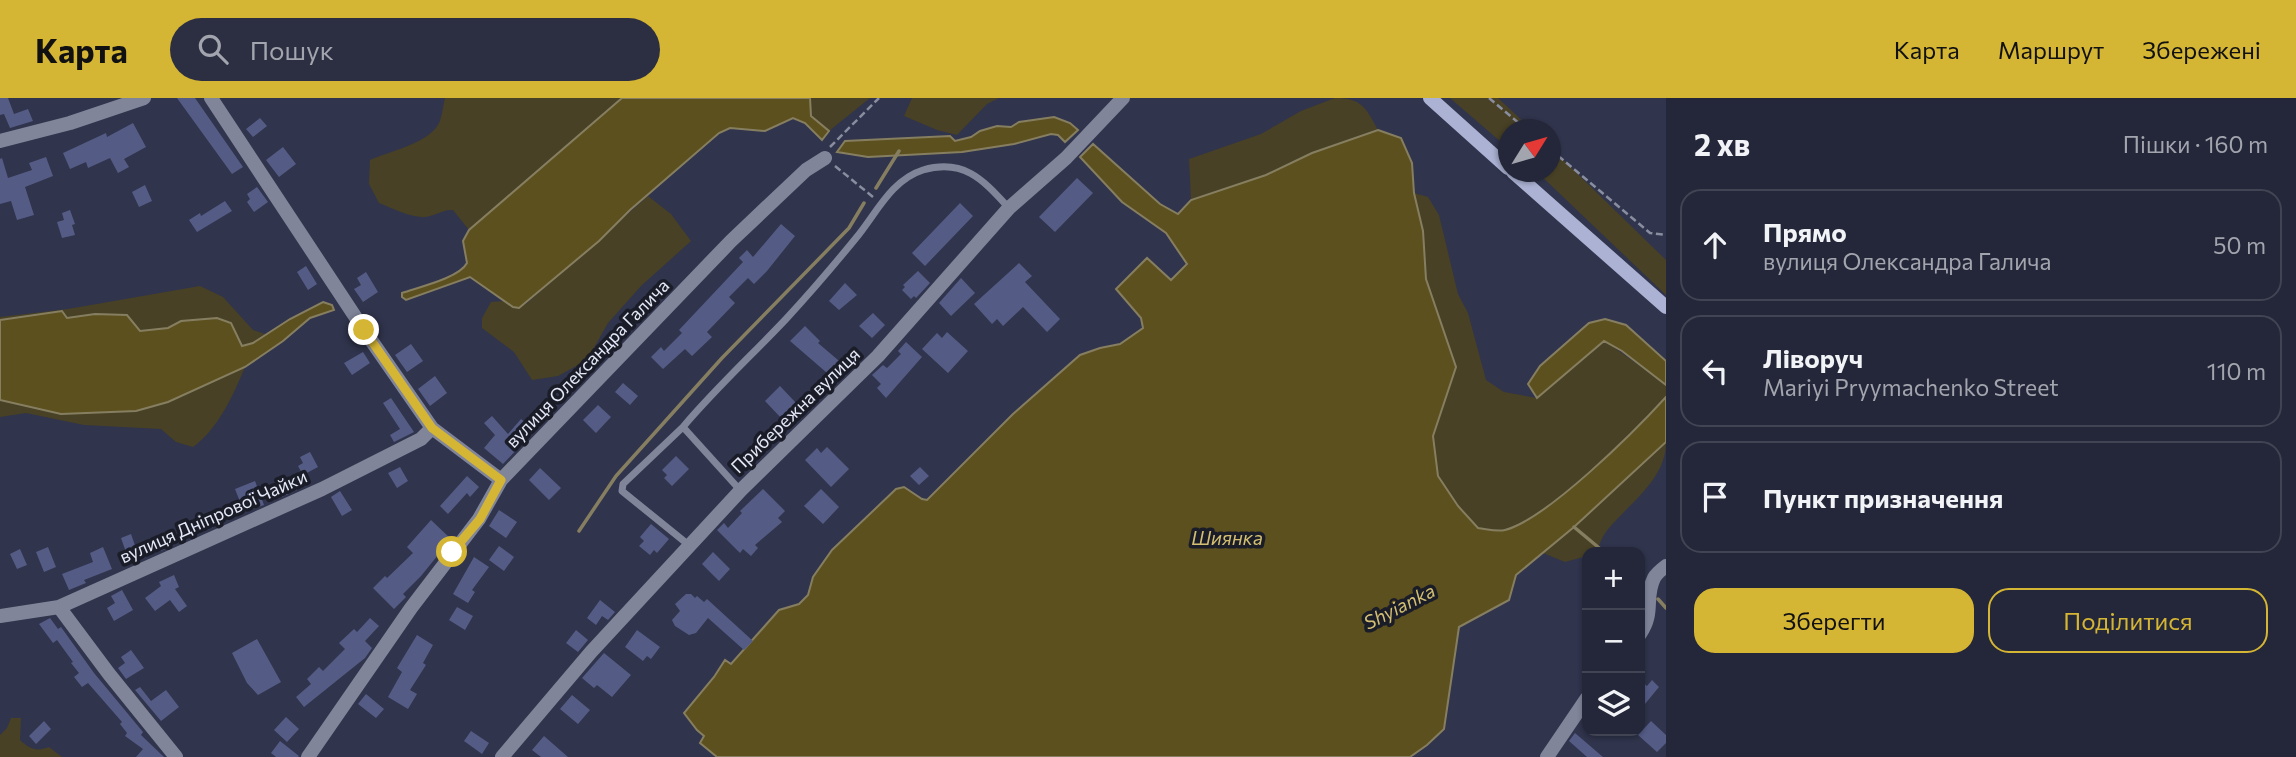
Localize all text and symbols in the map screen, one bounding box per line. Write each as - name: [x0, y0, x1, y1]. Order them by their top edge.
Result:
- search box: [170, 18, 660, 81]
- text: Карта: [35, 29, 128, 70]
- icon: search: [194, 30, 232, 68]
- text: Пошук: [250, 34, 334, 65]
- text: Карта: [1894, 35, 1960, 64]
- text: Маршрут: [1998, 35, 2104, 64]
- text: Збережені: [2142, 35, 2261, 64]
- north arrow: [1498, 119, 1561, 182]
- text: 2 хв: [1694, 125, 1750, 162]
- text: Пішки · 160 m: [2123, 130, 2268, 158]
- text: Прямо: [1763, 216, 1847, 247]
- icon: ahead: [1696, 226, 1734, 264]
- text: 50 m: [2213, 231, 2266, 259]
- text: вулиця Олександра Галича: [1763, 247, 2051, 275]
- street label: вулиця Олександра Галича: [501, 274, 673, 452]
- route end: [348, 314, 379, 345]
- text: Ліворуч: [1763, 342, 1863, 373]
- street label: Прибережна вулиця: [726, 343, 864, 477]
- icon: left: [1696, 352, 1734, 390]
- text: 110 m: [2207, 357, 2266, 385]
- text: Mariyi Pryymachenko Street: [1763, 373, 2059, 401]
- street label: вулиця Дніпрової Чайки: [116, 465, 310, 567]
- icon: arrive: [1696, 478, 1734, 516]
- text: Пункт призначення: [1763, 482, 2003, 513]
- water label: Шиянка: [1191, 526, 1263, 549]
- route start: [436, 536, 467, 567]
- map controls: [1582, 547, 1645, 736]
- button: +: [1582, 547, 1645, 610]
- water label: Shyianka: [1359, 578, 1439, 634]
- button: Зберегти: [1694, 588, 1974, 653]
- button: Поділитися: [1988, 588, 2268, 653]
- button: −: [1582, 610, 1645, 673]
- button: layers: [1582, 673, 1645, 736]

